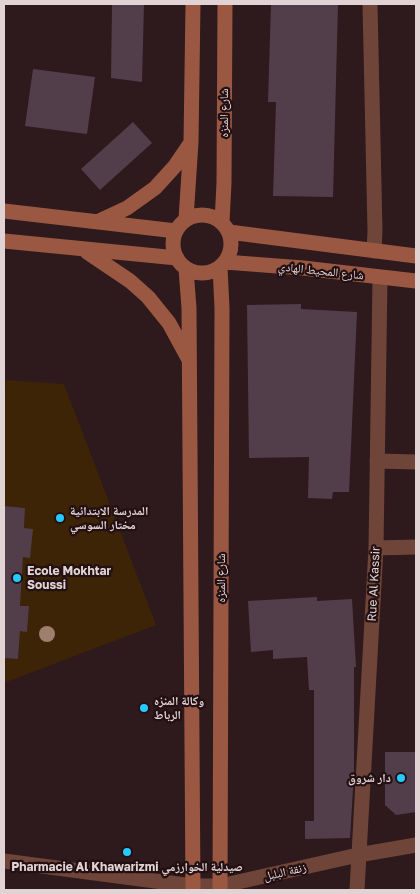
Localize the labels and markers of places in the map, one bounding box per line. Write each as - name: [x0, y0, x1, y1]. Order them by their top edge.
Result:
- place label: المدرسة الابتدائية مختار السوسي: [70, 504, 148, 532]
- marker: المدرسة الابتدائية مختار السوسي: [54, 512, 66, 524]
- place label: Ecole Mokhtar Soussi: [27, 564, 111, 592]
- marker: Ecole Mokhtar Soussi: [11, 572, 23, 584]
- place label: وكالة المنزه الرباط: [154, 694, 204, 722]
- marker: وكالة المنزه الرباط: [138, 702, 150, 714]
- place label: دار شروق: [348, 771, 391, 785]
- marker: دار شروق: [395, 772, 407, 784]
- marker: Pharmacie Al Khawarizmi صيدلية الخوارزمي: [121, 846, 133, 858]
- place label: Pharmacie Al Khawarizmi صيدلية الخوارزمي: [11, 860, 243, 874]

